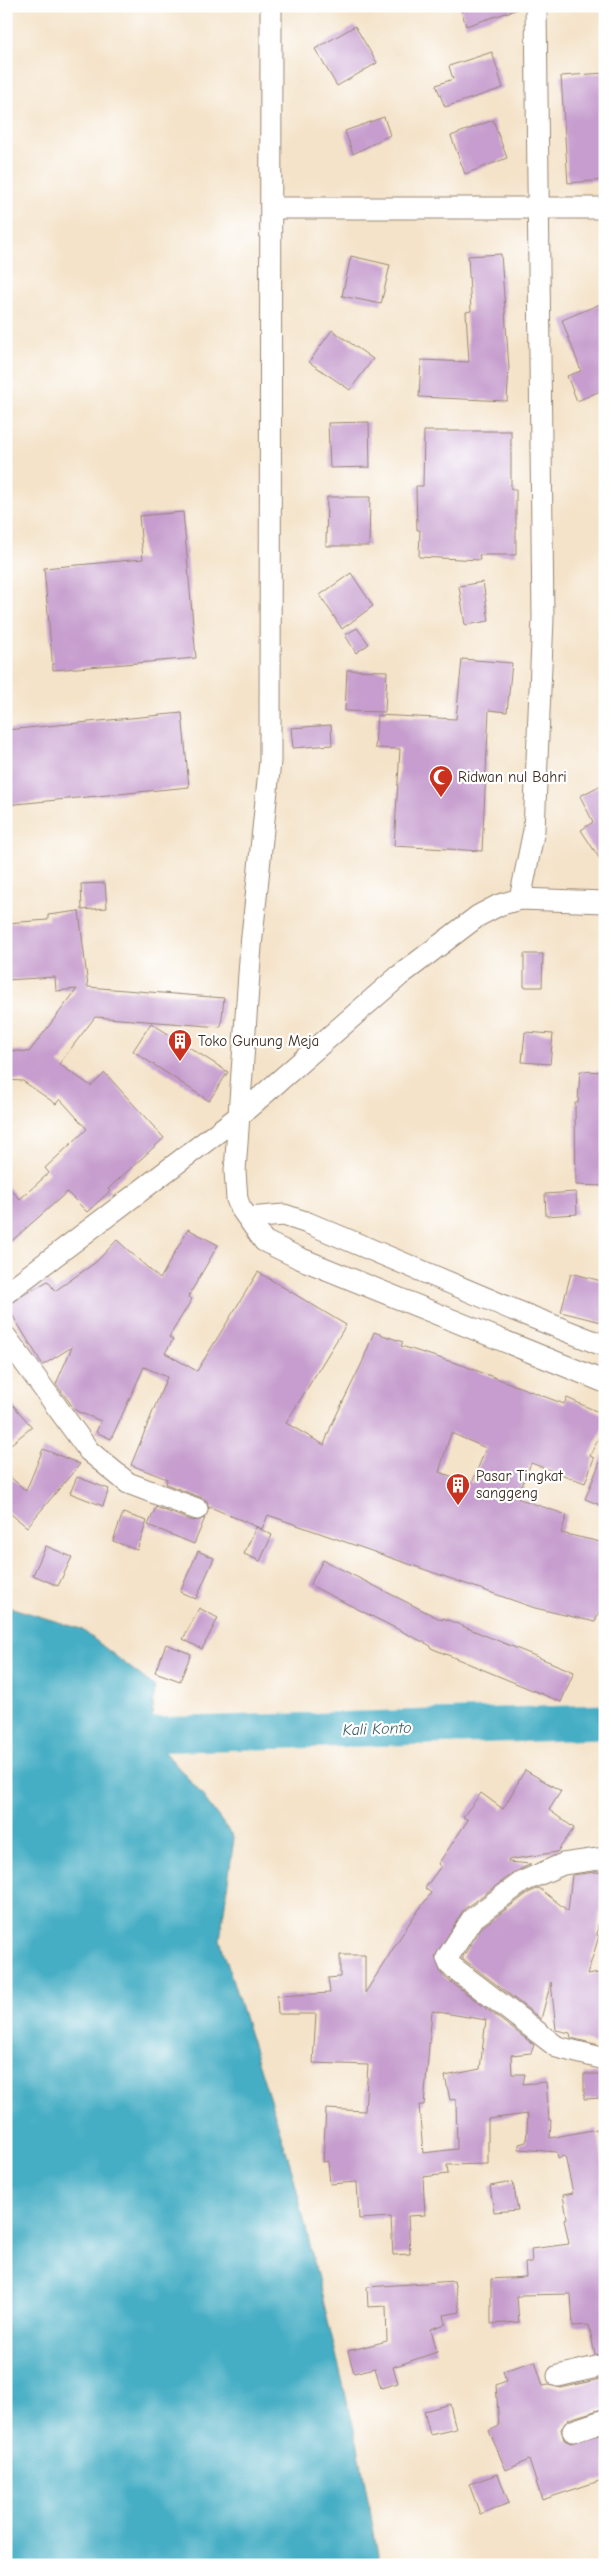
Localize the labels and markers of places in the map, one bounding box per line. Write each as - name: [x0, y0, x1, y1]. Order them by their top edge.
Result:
- mosque icon: Ridwan nul Bahri: [428, 764, 454, 798]
- place label: Ridwan nul Bahri: [458, 768, 567, 786]
- building icon: Toko Gunung Meja: [167, 1028, 193, 1062]
- place label: Toko Gunung Meja: [198, 1032, 319, 1050]
- place label: Pasar Tingkat sanggeng: [476, 1467, 564, 1502]
- building icon: Pasar Tingkat sanggeng: [445, 1472, 471, 1506]

